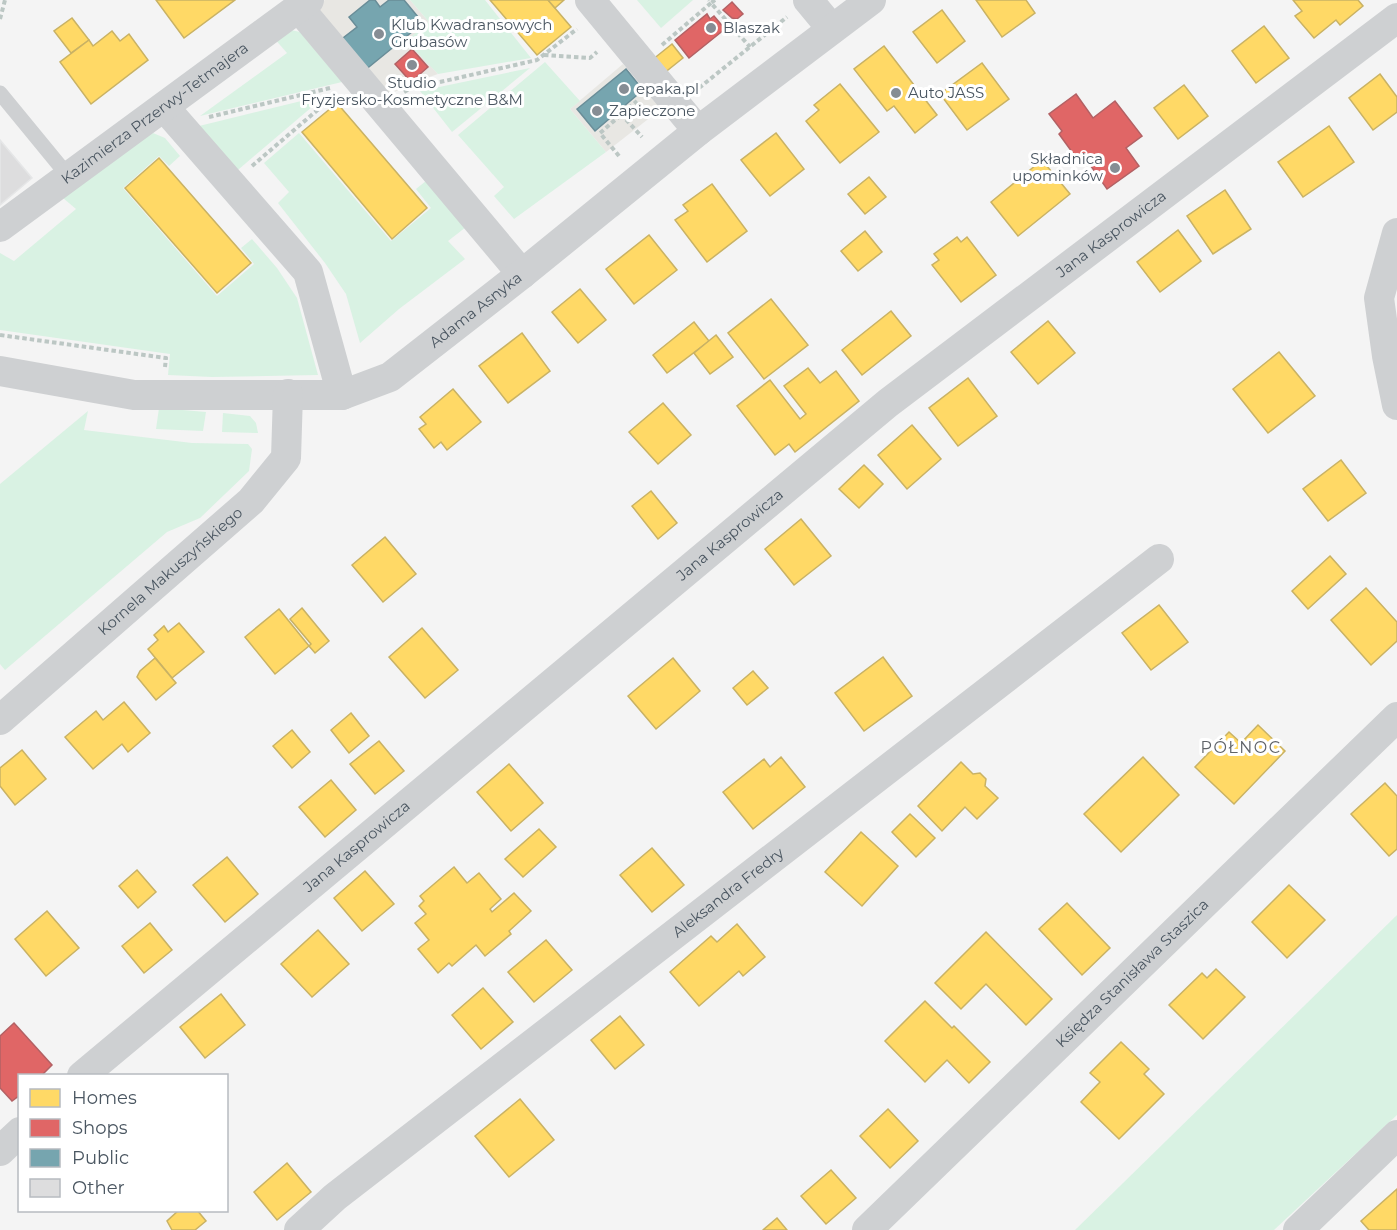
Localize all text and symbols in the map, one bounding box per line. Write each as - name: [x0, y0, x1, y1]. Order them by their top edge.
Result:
- place label: Klub Kwadransowych Grubasów: [391, 15, 552, 51]
- place label: Blaszak: [723, 18, 780, 37]
- marker: Blaszak: [704, 21, 718, 35]
- marker: Klub Kwadransowych Grubasów: [372, 27, 386, 41]
- street label: Kazimierza Przerwy-Tetmajera: [57, 38, 252, 188]
- marker: Studio Fryzjersko-Kosmetyczne B&M: [405, 58, 419, 72]
- place label: Studio Fryzjersko-Kosmetyczne B&M: [301, 73, 523, 109]
- place label: epaka.pl: [636, 79, 699, 98]
- marker: epaka.pl: [617, 82, 631, 96]
- place label: Auto JASS: [908, 83, 984, 102]
- marker: Auto JASS: [889, 86, 903, 100]
- place label: Zapieczone: [609, 101, 695, 120]
- marker: Zapieczone: [590, 104, 604, 118]
- place label: Składnica upominków: [1012, 149, 1104, 185]
- marker: Składnica upominków: [1108, 161, 1122, 175]
- street label: Jana Kasprowicza: [1051, 186, 1170, 282]
- street label: Adama Asnyka: [425, 268, 525, 352]
- street label: Jana Kasprowicza: [672, 485, 787, 585]
- street label: Kornela Makuszyńskiego: [94, 503, 246, 639]
- district label: PÓŁNOC: [1200, 738, 1282, 757]
- street label: Jana Kasprowicza: [298, 796, 414, 897]
- street label: Aleksandra Fredry: [668, 843, 788, 941]
- street label: Księdza Stanisława Staszica: [1051, 895, 1212, 1051]
- legend: [18, 1074, 228, 1212]
- text: Homes: [72, 1087, 137, 1109]
- text: Shops: [72, 1117, 128, 1139]
- text: Public: [72, 1147, 129, 1169]
- text: Other: [72, 1177, 125, 1199]

